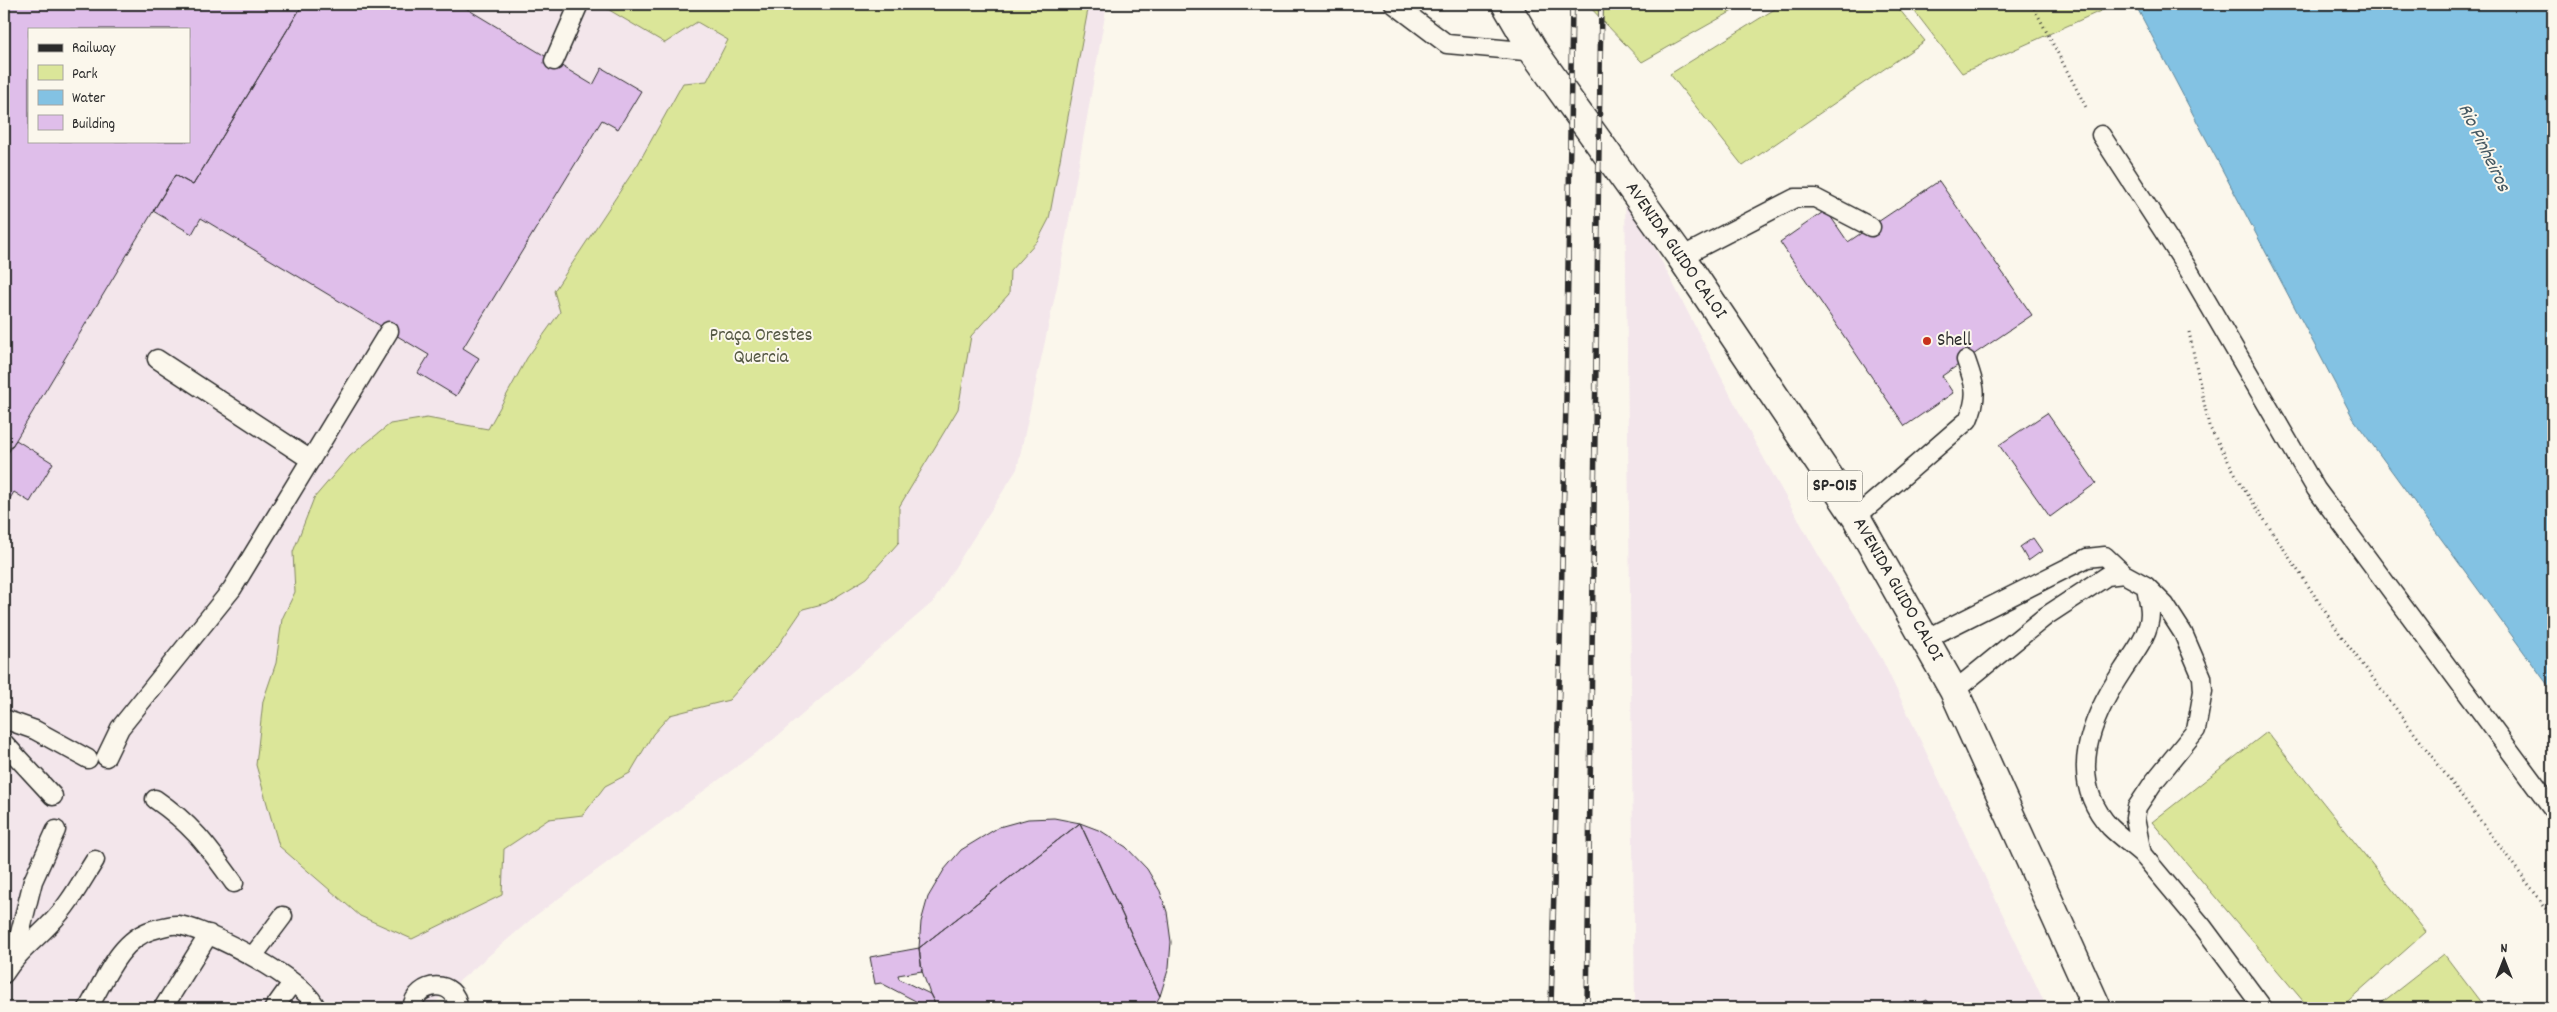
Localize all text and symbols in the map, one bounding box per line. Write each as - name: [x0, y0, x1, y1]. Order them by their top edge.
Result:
- legend: [28, 28, 190, 142]
- text: Railway: [72, 38, 116, 60]
- text: Park: [72, 64, 98, 86]
- text: Water: [72, 88, 106, 110]
- water label: Rio Pinheiros: [2450, 99, 2517, 197]
- text: Building: [72, 114, 115, 136]
- street label: AVENIDA GUIDO CALOI: [1617, 177, 1733, 325]
- park label: Praça Orestes Quercia: [709, 323, 813, 372]
- place label: Shell: [1937, 328, 1972, 355]
- marker: Shell: [1921, 335, 1933, 347]
- road number: SP-015: [1808, 471, 1862, 502]
- street label: AVENIDA GUIDO CALOI: [1845, 513, 1949, 667]
- north arrow: [2480, 934, 2530, 984]
- text: N: [2501, 939, 2508, 959]

